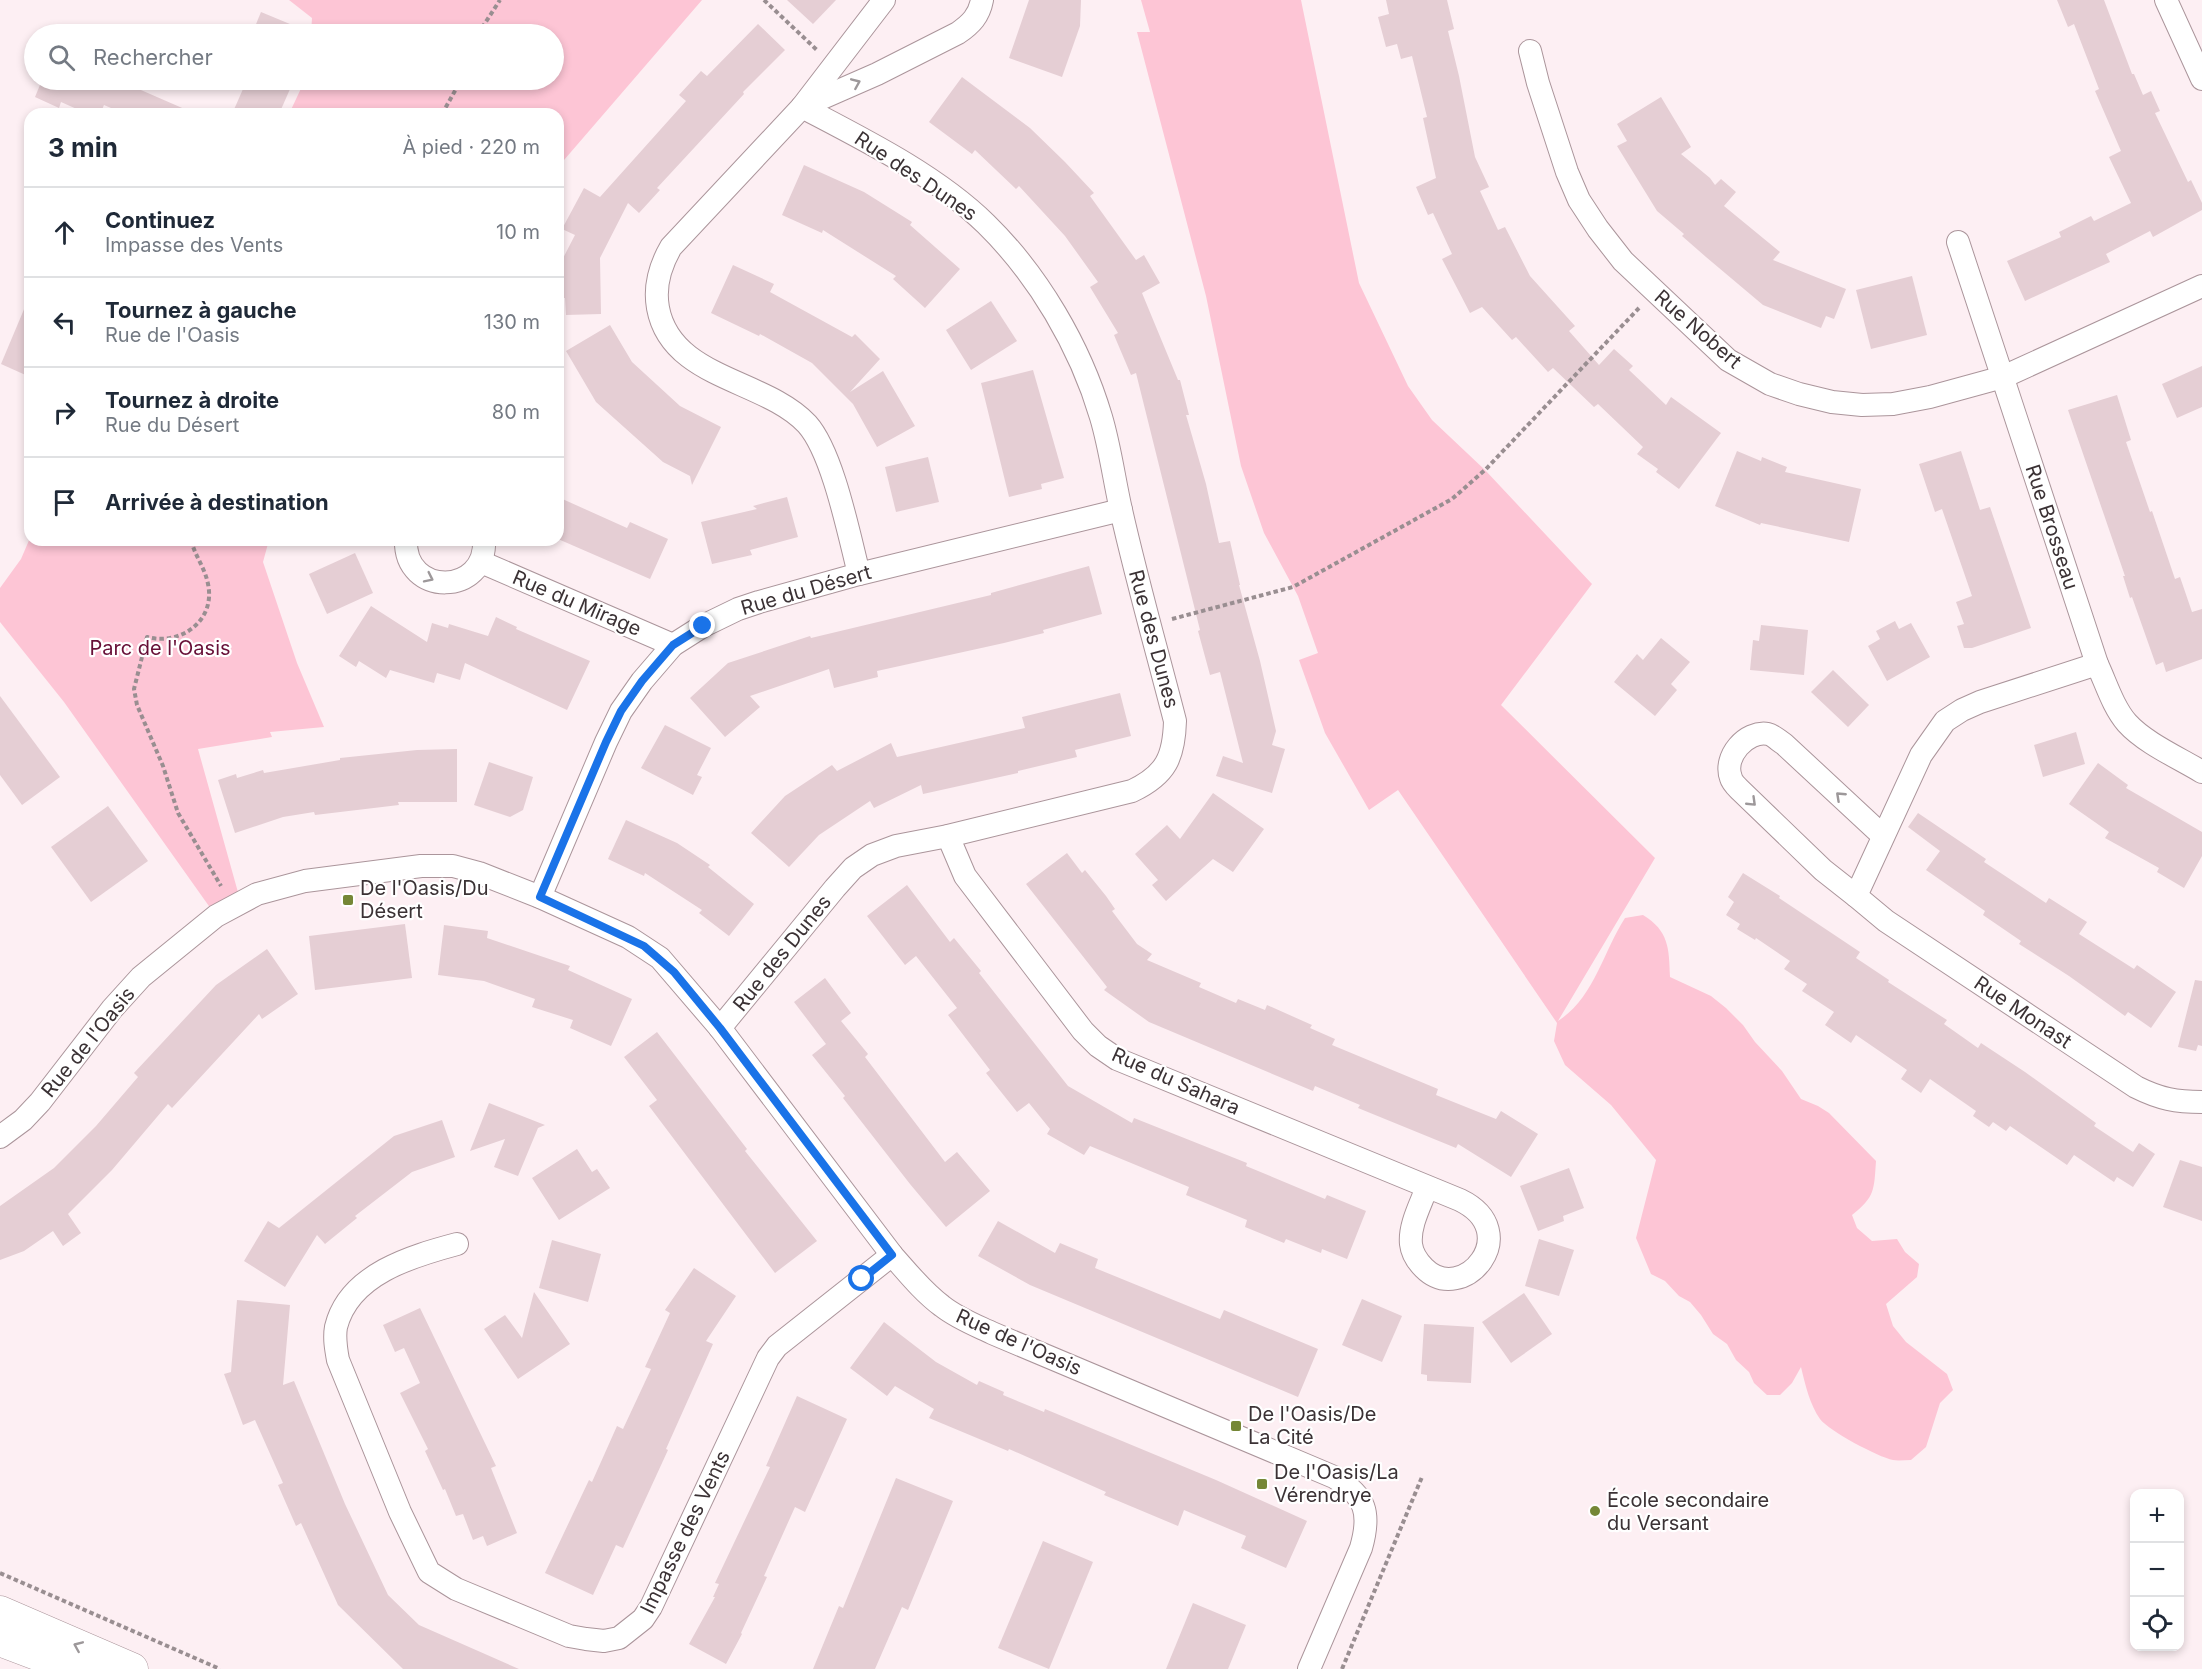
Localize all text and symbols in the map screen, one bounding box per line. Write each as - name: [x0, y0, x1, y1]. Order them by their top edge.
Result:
- search box: [24, 24, 564, 90]
- icon: search: [45, 41, 78, 74]
- text: Rechercher: [93, 44, 213, 70]
- one-way arrow: [850, 79, 861, 91]
- street label: Rue des Dunes: [850, 126, 982, 226]
- text: 3 min: [48, 132, 118, 163]
- text: À pied · 220 m: [402, 135, 540, 159]
- text: Continuez: [105, 207, 215, 233]
- icon: ahead: [48, 216, 81, 249]
- text: 10 m: [496, 220, 540, 244]
- text: Impasse des Vents: [105, 233, 283, 257]
- street label: Rue Nobert: [1650, 285, 1747, 374]
- text: Tournez à gauche: [105, 297, 297, 323]
- icon: left: [48, 306, 81, 339]
- text: 130 m: [484, 310, 540, 334]
- text: Rue de l'Oasis: [105, 323, 240, 347]
- text: Tournez à droite: [105, 387, 279, 413]
- icon: right: [48, 396, 81, 429]
- text: 80 m: [492, 400, 540, 424]
- text: Rue du Désert: [105, 413, 239, 437]
- street label: Rue Brosseau: [2020, 461, 2084, 593]
- icon: arrive: [48, 486, 81, 519]
- text: Arrivée à destination: [105, 489, 329, 515]
- street label: Rue du Désert: [738, 560, 874, 620]
- street label: Rue du Mirage: [509, 565, 645, 641]
- street label: Rue des Dunes: [1124, 567, 1184, 711]
- one-way arrow: [423, 571, 434, 583]
- route end: [689, 612, 715, 638]
- park label: Parc de l'Oasis: [89, 636, 231, 660]
- one-way arrow: [1836, 792, 1847, 803]
- one-way arrow: [1746, 795, 1756, 806]
- place label: De l'Oasis/Du Désert: [360, 876, 489, 923]
- street label: Rue des Dunes: [728, 890, 836, 1016]
- marker: De l'Oasis/Du Désert: [341, 893, 355, 907]
- street label: Rue Monast: [1970, 971, 2077, 1054]
- street label: Rue de l'Oasis: [36, 982, 140, 1102]
- street label: Rue du Sahara: [1108, 1042, 1244, 1120]
- route start: [848, 1265, 874, 1291]
- street label: Rue de l'Oasis: [953, 1304, 1085, 1380]
- place label: De l'Oasis/De La Cité: [1248, 1402, 1376, 1449]
- marker: De l'Oasis/De La Cité: [1229, 1419, 1243, 1433]
- street label: Impasse des Vents: [635, 1447, 735, 1617]
- place label: De l'Oasis/La Vérendrye: [1274, 1460, 1399, 1507]
- marker: De l'Oasis/La Vérendrye: [1255, 1477, 1269, 1491]
- place label: École secondaire du Versant: [1607, 1487, 1769, 1535]
- map controls: [2130, 1489, 2184, 1651]
- button: +: [2130, 1489, 2184, 1543]
- marker: École secondaire du Versant: [1588, 1504, 1602, 1518]
- button: −: [2130, 1543, 2184, 1597]
- button: locate: [2130, 1597, 2184, 1651]
- one-way arrow: [73, 1641, 84, 1653]

